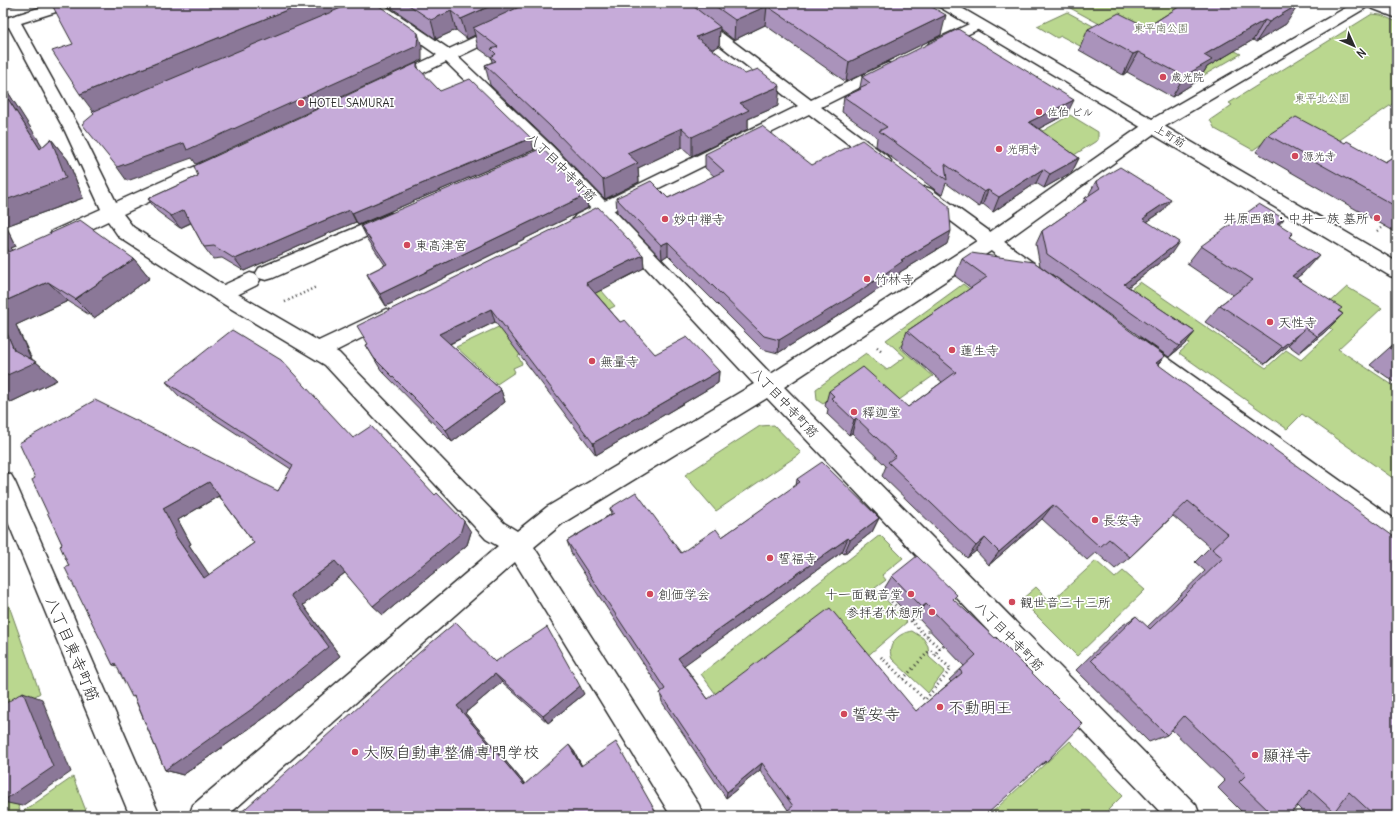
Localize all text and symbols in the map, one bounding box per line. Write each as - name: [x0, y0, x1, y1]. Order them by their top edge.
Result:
- park label: 東平南公園: [1134, 21, 1189, 35]
- north arrow: [1334, 26, 1374, 66]
- text: N: [1353, 45, 1369, 61]
- place label: 歳光院: [1171, 70, 1204, 84]
- marker: 歳光院: [1158, 72, 1168, 82]
- park label: 東平北公園: [1295, 91, 1350, 105]
- place label: HOTEL SAMURAI: [309, 96, 395, 110]
- marker: HOTEL SAMURAI: [296, 98, 306, 108]
- place label: 佐伯 ビル: [1047, 105, 1093, 119]
- marker: 佐伯 ビル: [1034, 107, 1044, 117]
- street label: 上町筋: [1152, 122, 1188, 150]
- street label: 八丁目中寺町筋: [523, 129, 600, 206]
- place label: 光明寺: [1007, 142, 1040, 156]
- marker: 光明寺: [994, 144, 1004, 154]
- place label: 源光寺: [1303, 149, 1336, 163]
- marker: 源光寺: [1290, 151, 1300, 161]
- place label: 井原西鶴・中井一族 墓所: [1223, 210, 1369, 227]
- place label: 妙中禅寺: [673, 211, 725, 228]
- marker: 井原西鶴・中井一族 墓所: [1372, 213, 1382, 223]
- marker: 妙中禅寺: [660, 214, 670, 224]
- place label: 東高津宮: [415, 237, 467, 254]
- marker: 東高津宮: [402, 240, 412, 250]
- place label: 竹林寺: [875, 271, 914, 288]
- marker: 竹林寺: [862, 274, 872, 284]
- place label: 天性寺: [1278, 314, 1317, 331]
- marker: 天性寺: [1265, 317, 1275, 327]
- place label: 蓮生寺: [960, 342, 999, 359]
- marker: 蓮生寺: [947, 345, 957, 355]
- place label: 無量寺: [600, 353, 639, 370]
- marker: 無量寺: [587, 356, 597, 366]
- street label: 八丁目中寺町筋: [747, 363, 822, 441]
- place label: 釋迦堂: [862, 404, 901, 421]
- marker: 釋迦堂: [849, 407, 859, 417]
- place label: 長安寺: [1103, 512, 1142, 529]
- marker: 長安寺: [1090, 515, 1100, 525]
- place label: 誓福寺: [778, 550, 817, 567]
- marker: 誓福寺: [765, 553, 775, 563]
- place label: 創価学会: [658, 586, 710, 603]
- place label: 十一面観音堂: [825, 586, 903, 603]
- marker: 創価学会: [645, 589, 655, 599]
- marker: 十一面観音堂: [906, 589, 916, 599]
- street label: 八丁目東寺町筋: [42, 594, 104, 704]
- place label: 観世音三十三所: [1020, 594, 1111, 611]
- marker: 観世音三十三所: [1007, 597, 1017, 607]
- street label: 八丁目中寺町筋: [972, 598, 1047, 675]
- place label: 参拝者休憩所: [846, 604, 924, 621]
- marker: 参拝者休憩所: [927, 607, 937, 617]
- place label: 不動明王: [948, 697, 1012, 717]
- marker: 不動明王: [935, 702, 945, 712]
- place label: 誓安寺: [852, 704, 900, 724]
- marker: 誓安寺: [839, 709, 849, 719]
- place label: 大阪自動車整備専門学校: [363, 742, 539, 762]
- place label: 顯祥寺: [1263, 745, 1311, 765]
- marker: 大阪自動車整備専門学校: [350, 747, 360, 757]
- marker: 顯祥寺: [1250, 750, 1260, 760]

